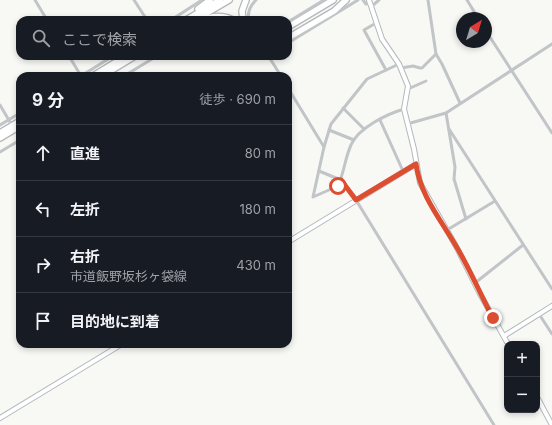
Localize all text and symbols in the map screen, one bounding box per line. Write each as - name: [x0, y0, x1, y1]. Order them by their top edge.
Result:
- north arrow: [456, 12, 492, 48]
- search box: [16, 16, 292, 60]
- icon: search: [30, 27, 52, 49]
- text: ここで検索: [62, 30, 137, 49]
- text: 9 分: [32, 90, 64, 110]
- text: 徒歩 · 690 m: [200, 91, 276, 107]
- icon: ahead: [32, 142, 54, 164]
- text: 直進: [70, 144, 100, 163]
- text: 80 m: [245, 145, 276, 161]
- route start: [329, 177, 347, 195]
- icon: left: [32, 198, 54, 220]
- text: 左折: [70, 200, 100, 219]
- text: 180 m: [239, 201, 276, 217]
- text: 右折: [70, 247, 100, 266]
- icon: right: [32, 254, 54, 276]
- text: 430 m: [236, 257, 276, 273]
- text: 市道飯野坂杉ヶ袋線: [70, 268, 187, 284]
- route end: [484, 309, 502, 327]
- icon: arrive: [32, 310, 54, 332]
- text: 目的地に到着: [70, 312, 160, 331]
- map controls: [504, 341, 540, 413]
- button: +: [504, 341, 540, 377]
- button: −: [504, 377, 540, 413]

